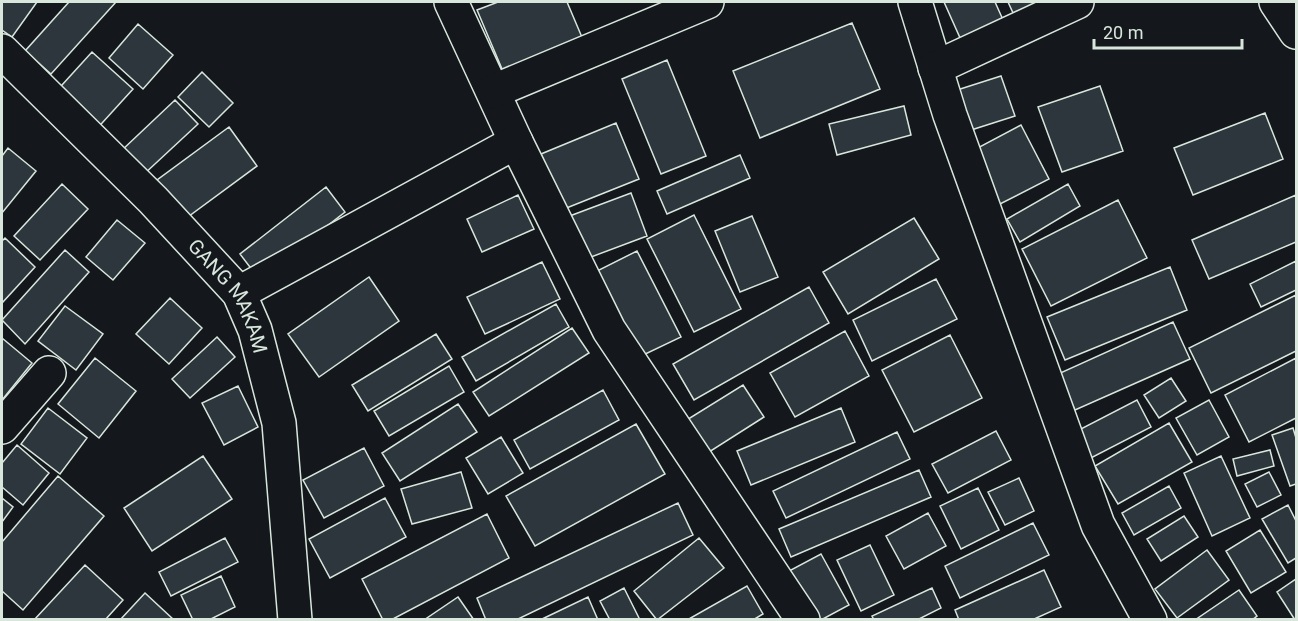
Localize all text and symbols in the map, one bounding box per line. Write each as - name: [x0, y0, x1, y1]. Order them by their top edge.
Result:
- scale bar: [1094, 12, 1242, 50]
- text: 20 m: [1103, 22, 1143, 43]
- street label: GANG MAKAM: [183, 234, 273, 356]

